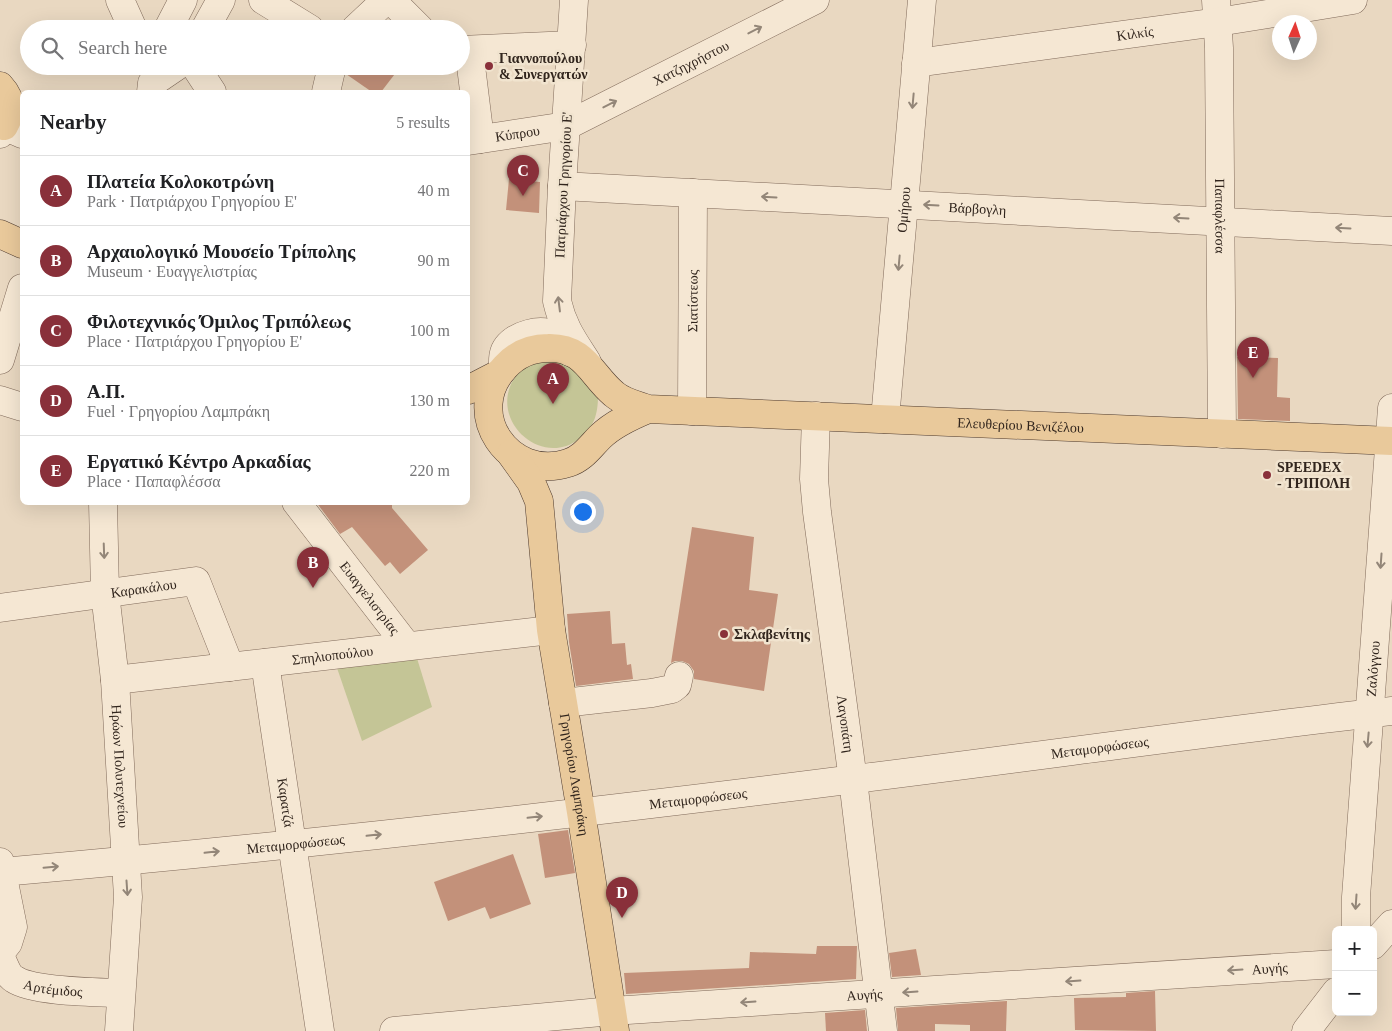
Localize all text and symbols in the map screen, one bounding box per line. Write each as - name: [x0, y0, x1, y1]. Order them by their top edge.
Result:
- north arrow: [1272, 15, 1317, 60]
- search box: [20, 20, 470, 75]
- street label: Κιλκίς: [1116, 24, 1155, 44]
- one-way arrow: [747, 25, 762, 35]
- icon: search: [38, 34, 66, 62]
- text: Search here: [78, 37, 167, 58]
- street label: Χατζηχρήστου: [650, 38, 732, 89]
- place label: Γιαννοπούλου & Συνεργατών: [499, 51, 588, 82]
- marker: Γιαννοπούλου & Συνεργατών: [483, 60, 495, 72]
- one-way arrow: [908, 93, 918, 109]
- one-way arrow: [602, 99, 617, 109]
- text: Nearby: [40, 110, 107, 134]
- street label: Πατριάρχου Γρηγορίου Ε': [552, 112, 575, 258]
- text: 5 results: [396, 114, 450, 131]
- street label: Κύπρου: [494, 123, 541, 145]
- pin: C: [507, 155, 539, 196]
- text: Πλατεία Κολοκοτρώνη: [87, 171, 274, 192]
- street label: Παπαφλέσσα: [1212, 178, 1228, 254]
- text: A: [50, 182, 62, 199]
- text: 40 m: [418, 182, 450, 199]
- street label: Ομήρου: [894, 186, 913, 233]
- one-way arrow: [761, 192, 777, 201]
- text: Park · Πατριάρχου Γρηγορίου Ε': [87, 193, 297, 210]
- street label: Βάρβογλη: [948, 200, 1007, 218]
- one-way arrow: [924, 201, 940, 210]
- one-way arrow: [1173, 214, 1189, 223]
- one-way arrow: [1336, 223, 1352, 232]
- text: Αρχαιολογικό Μουσείο Τρίπολης: [87, 241, 355, 262]
- text: B: [51, 252, 61, 269]
- text: 90 m: [418, 252, 450, 269]
- one-way arrow: [894, 254, 904, 270]
- text: Museum · Ευαγγελιστρίας: [87, 263, 257, 280]
- street label: Σιατίστεως: [685, 269, 701, 332]
- one-way arrow: [554, 296, 564, 312]
- text: Φιλοτεχνικός Όμιλος Τριπόλεως: [87, 311, 350, 332]
- text: C: [50, 322, 62, 339]
- text: 100 m: [410, 322, 450, 339]
- text: Place · Πατριάρχου Γρηγορίου Ε': [87, 333, 302, 350]
- pin: E: [1237, 337, 1269, 378]
- pin: A: [537, 363, 569, 404]
- text: Α.Π.: [87, 381, 125, 402]
- text: D: [50, 392, 62, 409]
- text: 130 m: [410, 392, 450, 409]
- text: Fuel · Γρηγορίου Λαμπράκη: [87, 403, 270, 420]
- street label: Ελευθερίου Βενιζέλου: [957, 415, 1084, 436]
- text: Εργατικό Κέντρο Αρκαδίας: [87, 451, 311, 472]
- place label: SPEEDEX - ΤΡΙΠΟΛΗ: [1277, 460, 1350, 491]
- text: E: [51, 462, 61, 479]
- text: 220 m: [410, 462, 450, 479]
- marker: SPEEDEX - ΤΡΙΠΟΛΗ: [1261, 469, 1273, 481]
- text: Place · Παπαφλέσσα: [87, 473, 221, 490]
- your location: [570, 499, 596, 525]
- one-way arrow: [99, 542, 109, 559]
- pin: B: [297, 547, 329, 588]
- one-way arrow: [1377, 553, 1386, 569]
- street label: Ευαγγελιστρίας: [337, 559, 403, 638]
- street label: Καρακάλου: [110, 577, 178, 601]
- place label: Σκλαβενίτης: [734, 627, 811, 642]
- marker: Σκλαβενίτης: [718, 628, 730, 640]
- street label: Ζαλόγγου: [1364, 640, 1383, 697]
- street label: Σπηλιοπούλου: [291, 643, 374, 668]
- street label: Λαγοπάτη: [834, 694, 856, 754]
- street label: Ηρώων Πολυτεχνείου: [108, 704, 131, 829]
- street label: Γρηγορίου Λαμπράκη: [557, 712, 592, 837]
- one-way arrow: [1364, 732, 1373, 748]
- street label: Μεταμορφώσεως: [1050, 734, 1150, 762]
- street label: Καρατζά: [274, 777, 297, 829]
- street label: Μεταμορφώσεως: [648, 786, 748, 812]
- one-way arrow: [527, 812, 543, 822]
- one-way arrow: [366, 830, 382, 840]
- street label: Μεταμορφώσεως: [246, 832, 346, 857]
- one-way arrow: [204, 847, 220, 857]
- one-way arrow: [42, 863, 58, 872]
- pin: D: [606, 877, 638, 918]
- one-way arrow: [123, 880, 132, 896]
- one-way arrow: [1351, 894, 1360, 910]
- map controls: [1332, 926, 1377, 1016]
- button: +: [1332, 926, 1377, 971]
- street label: Αυγής: [1251, 960, 1289, 977]
- one-way arrow: [1227, 966, 1243, 975]
- button: −: [1332, 971, 1377, 1016]
- one-way arrow: [1065, 976, 1081, 986]
- street label: Αρτέμιδος: [22, 977, 83, 1000]
- street label: Αυγής: [846, 986, 884, 1004]
- one-way arrow: [903, 987, 919, 996]
- one-way arrow: [741, 998, 757, 1007]

